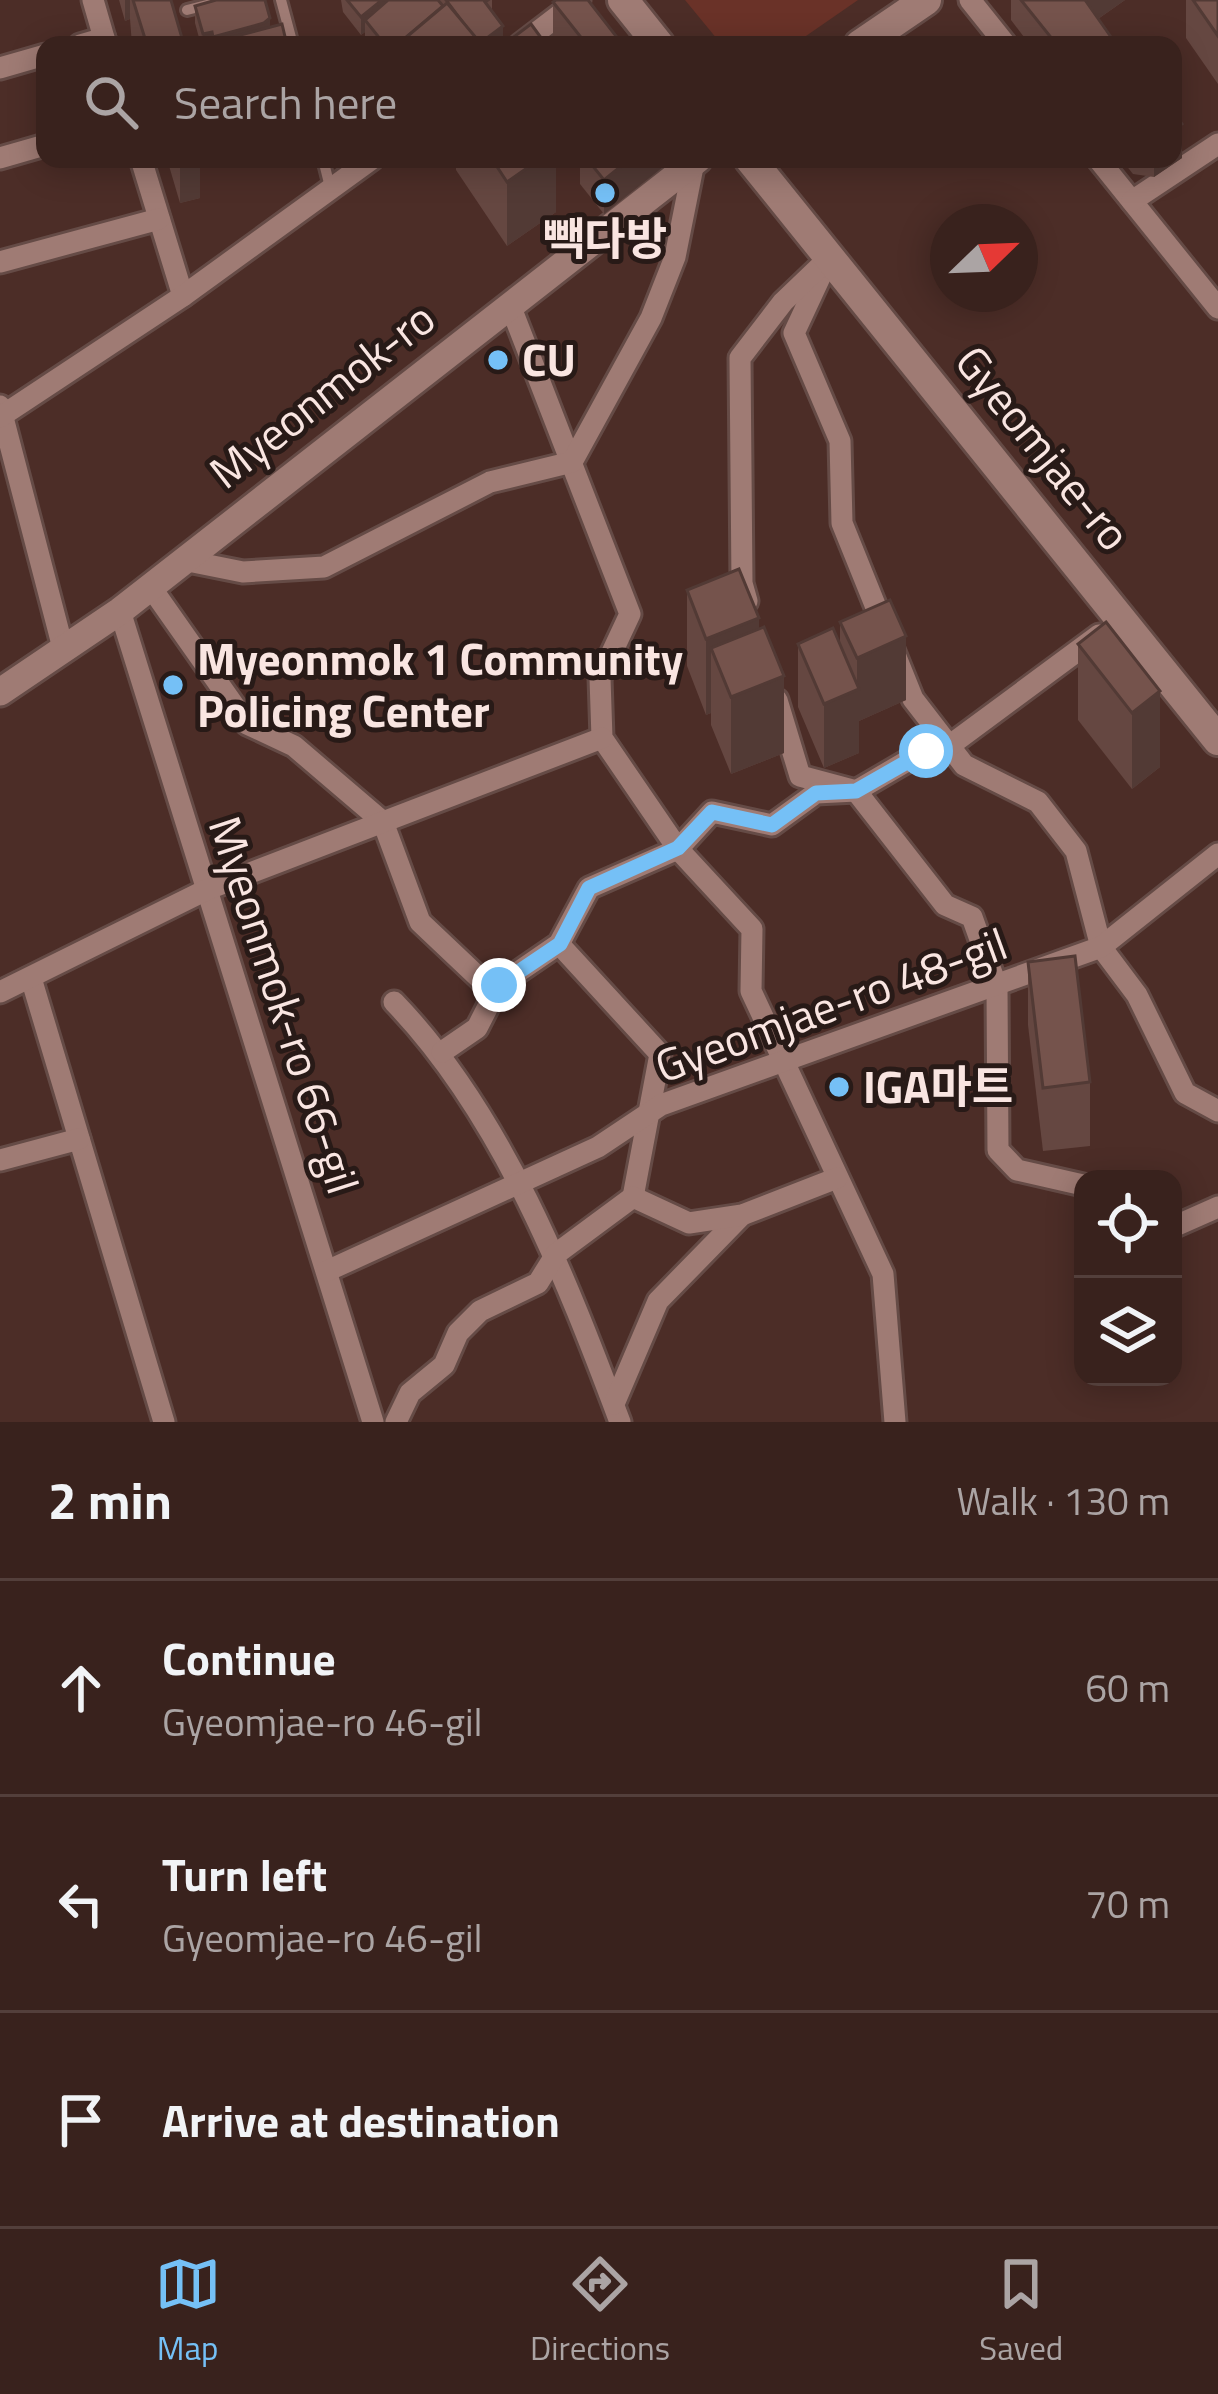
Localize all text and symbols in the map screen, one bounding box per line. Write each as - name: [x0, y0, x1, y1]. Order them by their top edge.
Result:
- search box: [36, 36, 1182, 168]
- text: Search here: [174, 68, 397, 136]
- icon: search: [78, 69, 144, 135]
- marker: 빽다방: [592, 180, 618, 206]
- place label: 빽다방: [543, 204, 667, 272]
- north arrow: [930, 204, 1038, 312]
- street label: Myeonmok-ro: [194, 284, 449, 504]
- place label: CU: [522, 325, 576, 393]
- street label: Gyeomjae-ro: [940, 330, 1148, 565]
- marker: CU: [485, 347, 511, 373]
- place label: Myeonmok 1 Community Policing Center: [197, 624, 683, 744]
- marker: Myeonmok 1 Community Policing Center: [160, 672, 186, 698]
- route start: [899, 724, 953, 778]
- street label: Myeonmok-ro 66-gil: [192, 807, 378, 1202]
- street label: Gyeomjae-ro 48-gil: [645, 909, 1016, 1099]
- route end: [472, 958, 526, 1012]
- place label: IGA마트: [863, 1052, 1013, 1120]
- marker: IGA마트: [826, 1074, 852, 1100]
- map controls: [1074, 1170, 1182, 1386]
- button: locate: [1074, 1170, 1182, 1278]
- button: layers: [1074, 1278, 1182, 1386]
- text: 2 min: [48, 1461, 172, 1539]
- text: Walk · 130 m: [956, 1471, 1170, 1530]
- text: Continue: [162, 1624, 336, 1692]
- icon: ahead: [48, 1655, 114, 1721]
- text: 60 m: [1085, 1658, 1170, 1717]
- text: Gyeomjae-ro 46-gil: [162, 1692, 483, 1751]
- text: Turn left: [162, 1840, 327, 1908]
- icon: left: [48, 1871, 114, 1937]
- text: 70 m: [1085, 1874, 1170, 1933]
- text: Gyeomjae-ro 46-gil: [162, 1908, 483, 1967]
- text: Arrive at destination: [162, 2086, 560, 2154]
- icon: arrive: [48, 2087, 114, 2153]
- tab: Map: [155, 2251, 221, 2373]
- tab: Directions: [530, 2251, 670, 2373]
- tab: Saved: [979, 2251, 1063, 2373]

